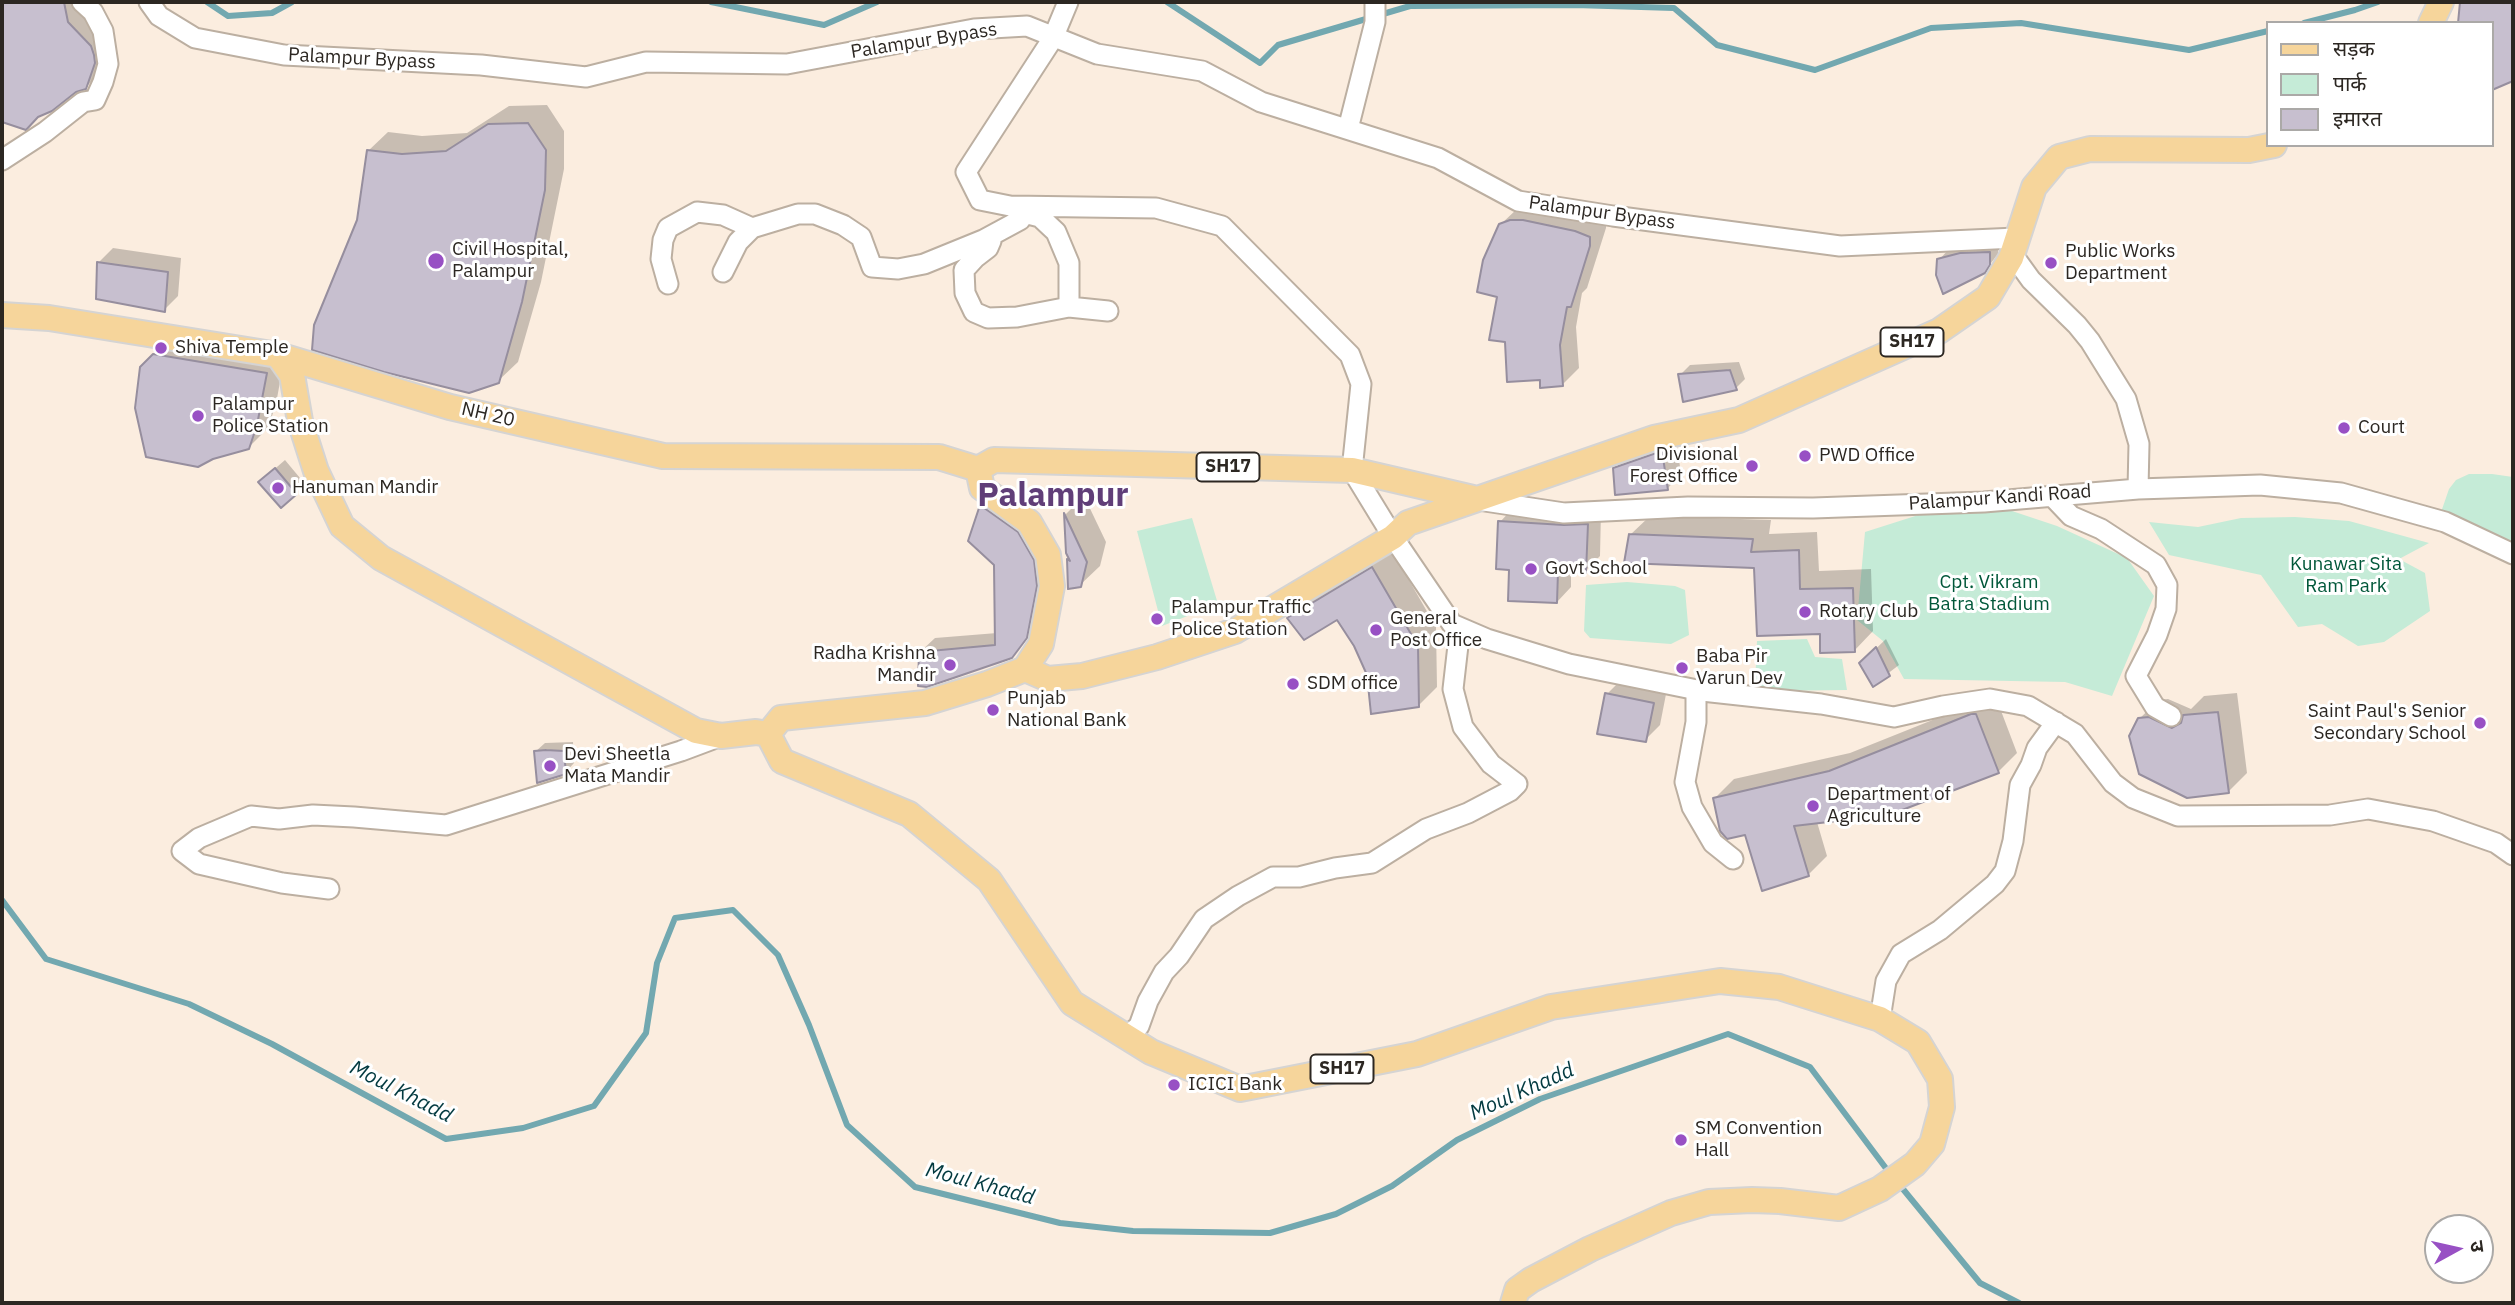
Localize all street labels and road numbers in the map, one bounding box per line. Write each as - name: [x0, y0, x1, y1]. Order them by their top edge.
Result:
- street label: Palampur Bypass: [849, 18, 999, 64]
- street label: Palampur Bypass: [288, 44, 436, 74]
- street label: Palampur Bypass: [1527, 191, 1677, 235]
- road number: SH17: [1881, 328, 1944, 356]
- street label: NH 20: [459, 398, 517, 432]
- road number: SH17: [1196, 452, 1260, 481]
- street label: Palampur Kandi Road: [1908, 480, 2092, 516]
- road number: SH17: [1310, 1054, 1374, 1084]

